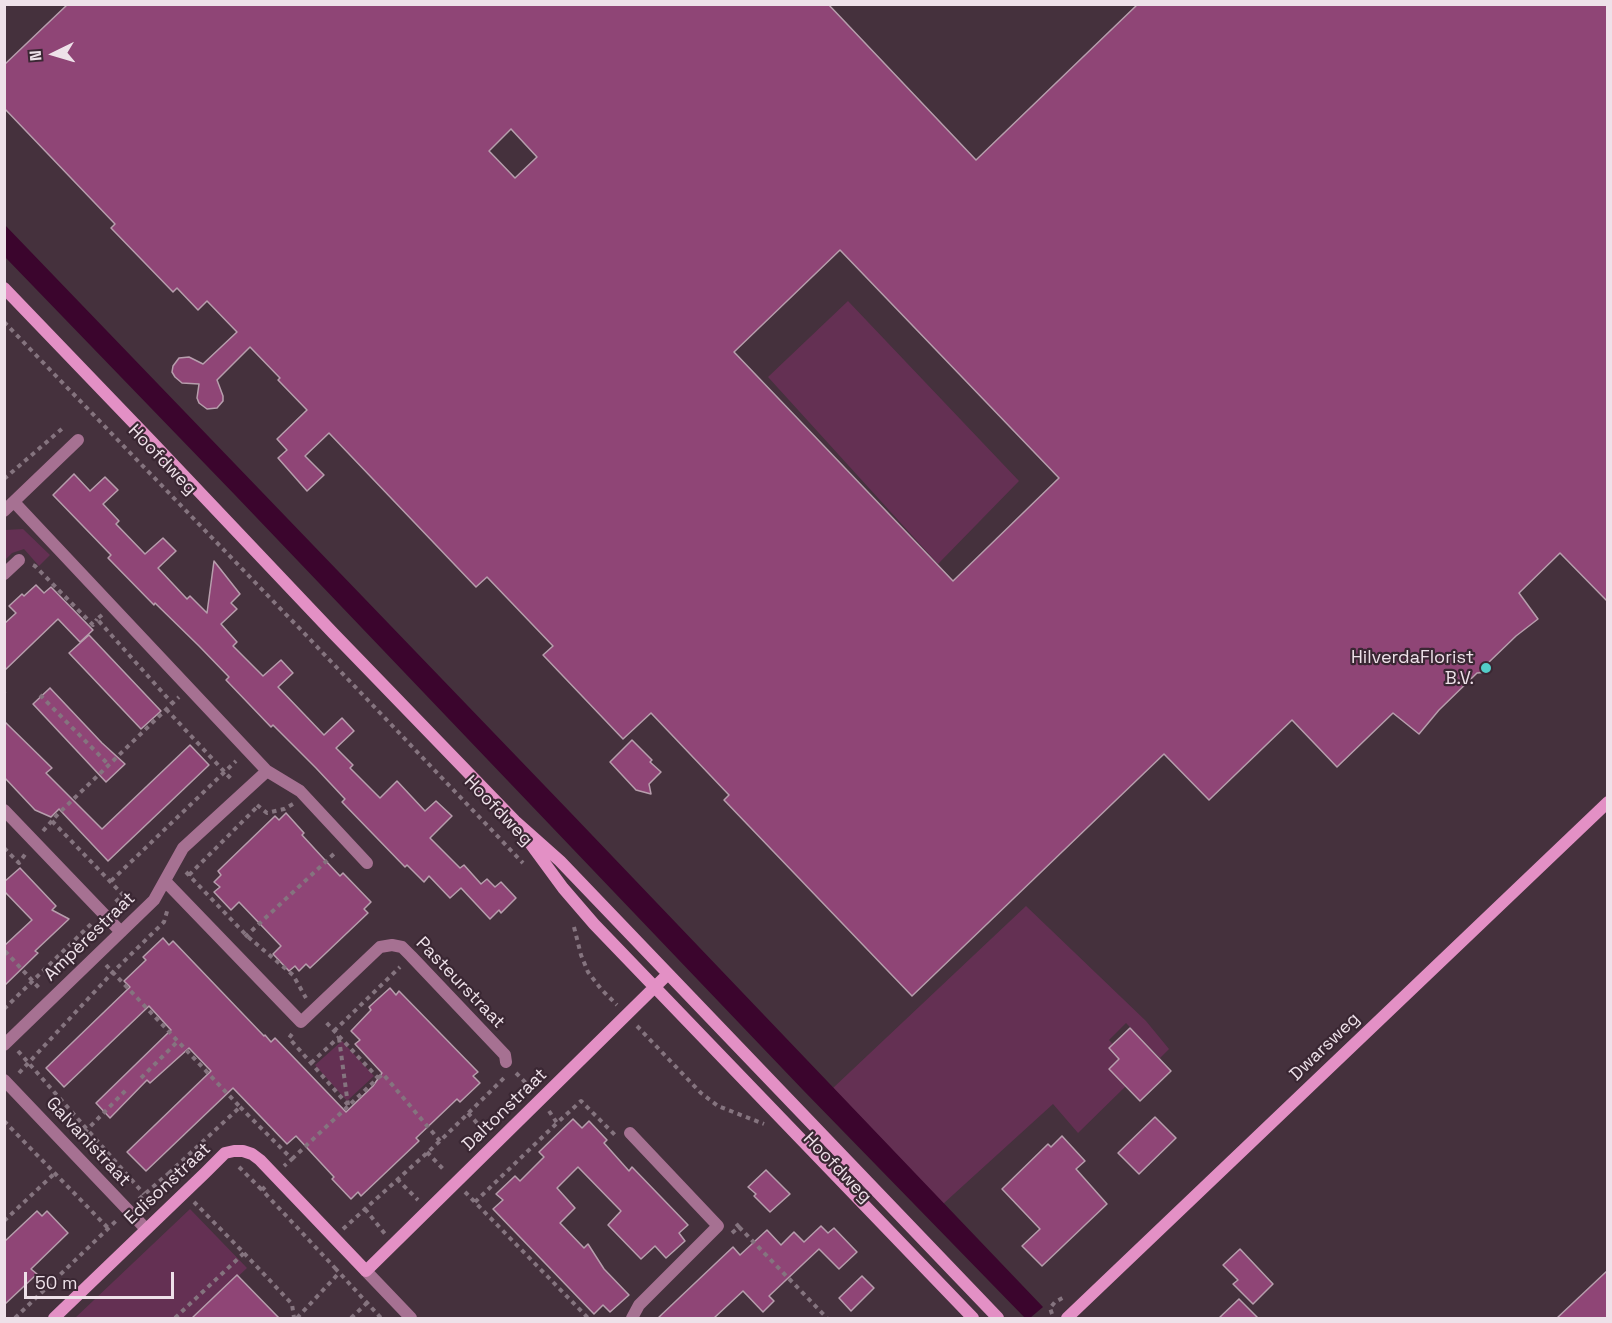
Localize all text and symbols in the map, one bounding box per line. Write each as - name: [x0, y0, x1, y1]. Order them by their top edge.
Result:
- north arrow: [24, 24, 84, 84]
- text: N: [25, 49, 46, 62]
- street label: Hoofdweg: [123, 420, 201, 500]
- place label: HilverdaFlorist B.V.: [1351, 647, 1474, 690]
- marker: HilverdaFlorist B.V.: [1479, 661, 1493, 675]
- street label: Hoofdweg: [459, 771, 537, 851]
- street label: Ampèrestraat: [40, 888, 140, 986]
- street label: Pasteurstraat: [411, 933, 509, 1033]
- street label: Dwarsweg: [1286, 1008, 1364, 1086]
- street label: Daltonstraat: [458, 1064, 552, 1156]
- street label: Galvanistraat: [41, 1093, 135, 1191]
- street label: Hoofdweg: [798, 1128, 876, 1208]
- street label: Edisonstraat: [120, 1139, 216, 1229]
- scale bar: [27, 1260, 177, 1298]
- text: 50 m: [35, 1271, 77, 1294]

